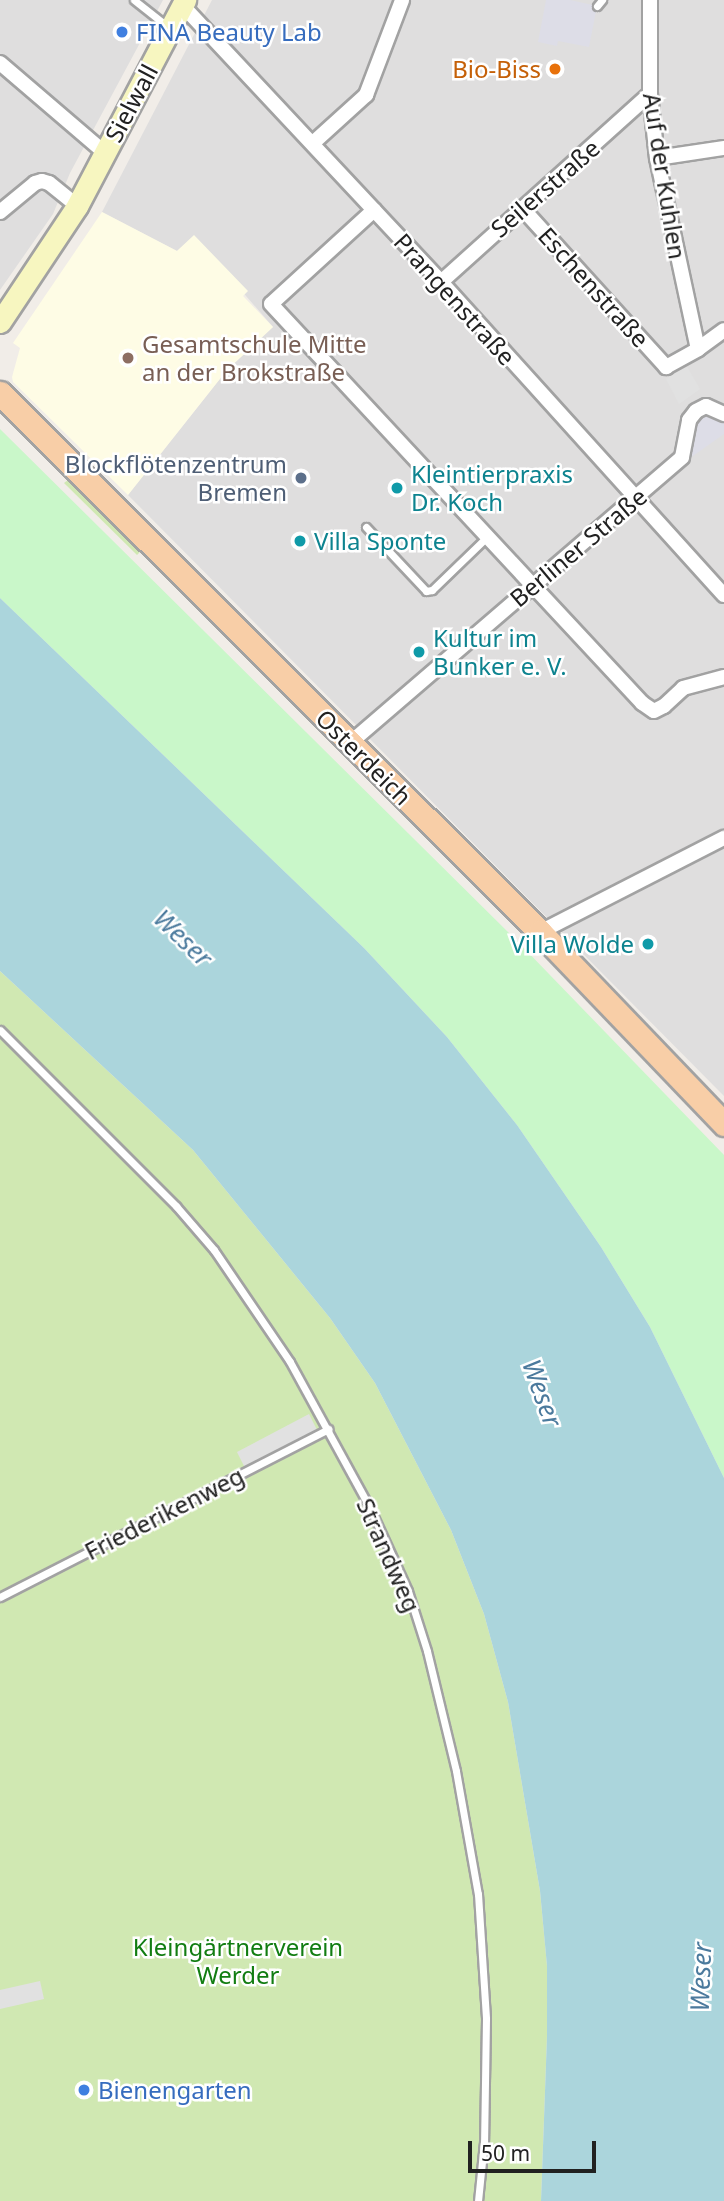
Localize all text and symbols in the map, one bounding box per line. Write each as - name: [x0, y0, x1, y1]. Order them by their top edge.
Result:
- place label: FINA Beauty Lab: [136, 18, 322, 46]
- marker: FINA Beauty Lab: [114, 24, 130, 40]
- place label: Bio-Biss: [452, 55, 541, 83]
- street label: Sielwall: [99, 59, 163, 147]
- marker: Bio-Biss: [547, 61, 563, 77]
- street label: Auf der Kuhlen: [638, 91, 692, 261]
- street label: Seilerstraße: [485, 133, 605, 243]
- street label: Eschenstraße: [533, 221, 655, 353]
- street label: Prangenstraße: [388, 227, 522, 371]
- place label: Gesamtschule Mitte an der Brokstraße: [142, 330, 367, 386]
- marker: Gesamtschule Mitte an der Brokstraße: [120, 350, 136, 366]
- place label: Blockflötenzentrum Bremen: [65, 450, 287, 506]
- place label: Kleintierpraxis Dr. Koch: [411, 460, 573, 516]
- marker: Blockflötenzentrum Bremen: [293, 470, 309, 486]
- marker: Kleintierpraxis Dr. Koch: [389, 480, 405, 496]
- street label: Berliner Straße: [504, 482, 652, 612]
- place label: Villa Sponte: [314, 527, 446, 555]
- marker: Villa Sponte: [292, 533, 308, 549]
- place label: Kultur im Bunker e. V.: [433, 624, 567, 680]
- marker: Kultur im Bunker e. V.: [411, 644, 427, 660]
- street label: Osterdeich: [310, 703, 418, 811]
- water label: Weser: [147, 903, 219, 973]
- place label: Villa Wolde: [510, 930, 634, 958]
- marker: Villa Wolde: [640, 936, 656, 952]
- water label: Weser: [515, 1355, 569, 1431]
- street label: Friederikenweg: [80, 1460, 248, 1566]
- street label: Strandweg: [351, 1494, 427, 1616]
- park label: Kleingärtnerverein Werder: [133, 1933, 343, 1989]
- water label: Weser: [684, 1942, 718, 2012]
- place label: Bienengarten: [98, 2076, 252, 2104]
- marker: Bienengarten: [76, 2082, 92, 2098]
- scale bar: [472, 2128, 600, 2172]
- text: 50 m: [481, 2139, 530, 2167]

